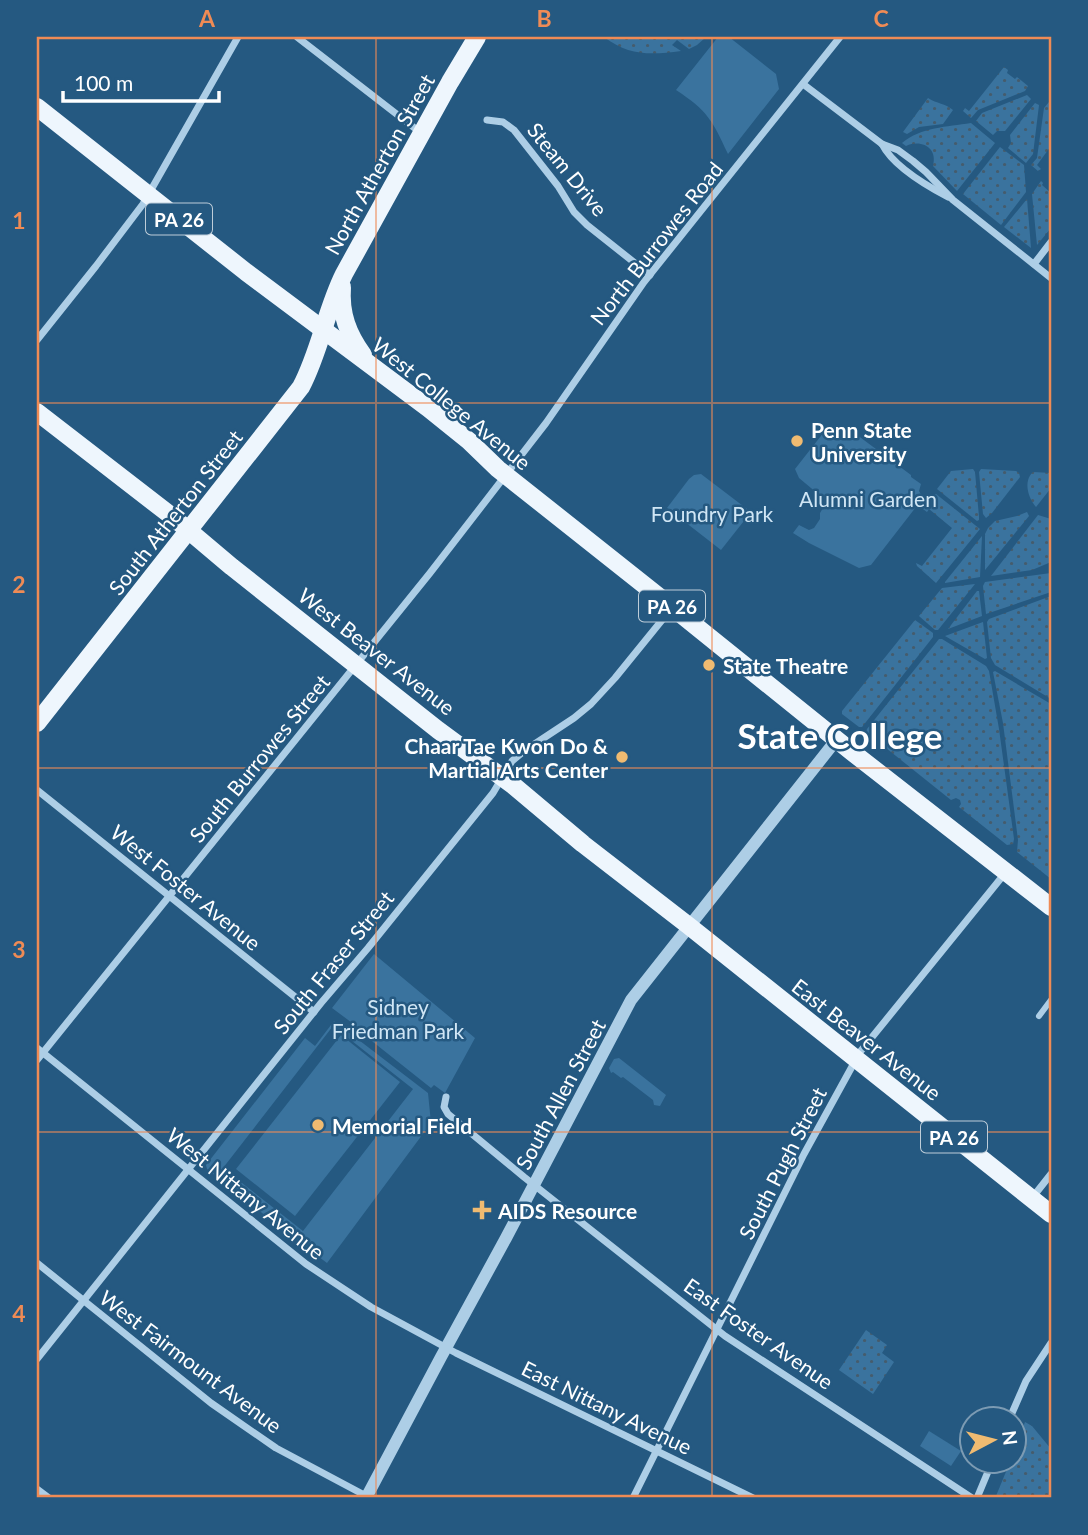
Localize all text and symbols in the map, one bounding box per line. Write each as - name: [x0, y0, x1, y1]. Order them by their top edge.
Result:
- text: A: [198, 4, 216, 32]
- text: B: [536, 4, 552, 32]
- text: C: [873, 4, 889, 32]
- scale bar: [63, 60, 219, 104]
- street label: North Atherton Street: [319, 69, 439, 259]
- text: 100 m: [74, 70, 133, 95]
- street label: Steam Drive: [523, 117, 613, 221]
- street label: North Burrowes Road: [585, 156, 727, 330]
- road number: PA 26: [146, 204, 212, 234]
- text: 1: [12, 206, 26, 234]
- street label: West College Avenue: [368, 331, 536, 475]
- place label: Penn State University: [811, 417, 912, 466]
- street label: South Atherton Street: [103, 424, 247, 599]
- marker: Penn State University: [789, 433, 805, 449]
- park label: Alumni Garden: [799, 486, 937, 511]
- park label: Foundry Park: [651, 501, 774, 526]
- text: 2: [12, 570, 26, 598]
- street label: West Beaver Avenue: [294, 582, 460, 720]
- road number: PA 26: [639, 590, 705, 622]
- place label: State Theatre: [723, 653, 848, 678]
- marker: State Theatre: [701, 657, 717, 673]
- street label: South Burrowes Street: [184, 669, 335, 847]
- district label: State College: [738, 714, 942, 756]
- place label: Chaar Tae Kwon Do & Martial Arts Center: [404, 733, 609, 782]
- marker: Chaar Tae Kwon Do & Martial Arts Center: [614, 749, 630, 765]
- street label: West Foster Avenue: [106, 819, 266, 955]
- street label: South Fraser Street: [268, 885, 399, 1038]
- text: 3: [12, 935, 26, 963]
- street label: East Beaver Avenue: [788, 973, 946, 1105]
- park label: Sidney Friedman Park: [332, 994, 464, 1043]
- street label: South Allen Street: [510, 1014, 610, 1173]
- street label: South Pugh Street: [733, 1082, 831, 1243]
- place label: Memorial Field: [332, 1113, 472, 1138]
- marker: Memorial Field: [310, 1117, 326, 1133]
- road number: PA 26: [921, 1121, 987, 1152]
- street label: West Nittany Avenue: [162, 1122, 330, 1264]
- place label: AIDS Resource: [497, 1198, 637, 1223]
- marker: AIDS Resource: [472, 1200, 492, 1220]
- street label: East Foster Avenue: [680, 1272, 838, 1394]
- street label: West Fairmount Avenue: [95, 1284, 287, 1438]
- text: 4: [12, 1299, 26, 1327]
- street label: East Nittany Avenue: [518, 1355, 696, 1459]
- north arrow: [958, 1406, 1028, 1476]
- text: N: [998, 1429, 1023, 1447]

